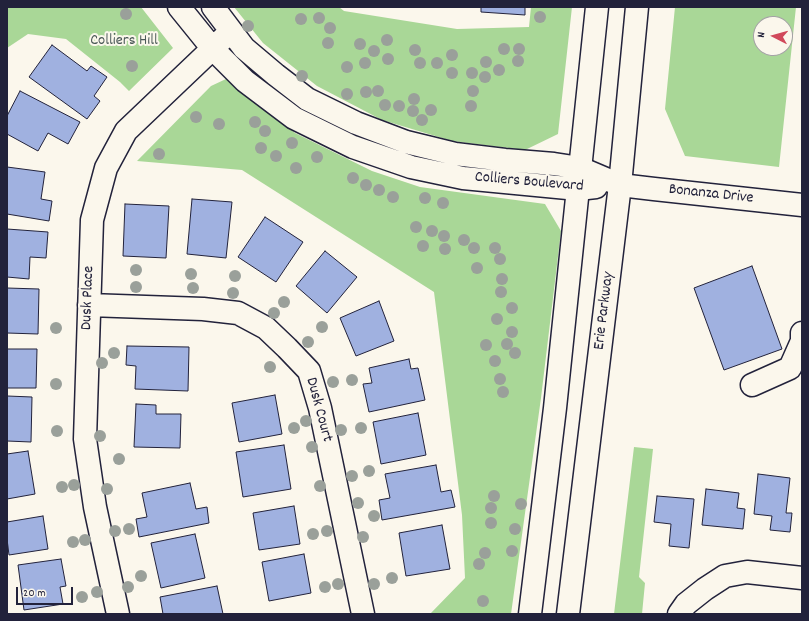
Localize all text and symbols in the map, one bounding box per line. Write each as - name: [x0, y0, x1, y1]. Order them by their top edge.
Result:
- north arrow: [753, 16, 793, 56]
- text: N: [754, 31, 770, 38]
- park label: Colliers Hill: [90, 32, 158, 52]
- street label: Colliers Boulevard: [474, 169, 584, 197]
- street label: Bonanza Drive: [668, 181, 754, 209]
- street label: Dusk Place: [78, 266, 100, 330]
- street label: Erie Parkway: [591, 271, 619, 351]
- street label: Dusk Court: [300, 376, 336, 444]
- scale bar: [18, 579, 75, 605]
- text: 20 m: [23, 585, 46, 602]

